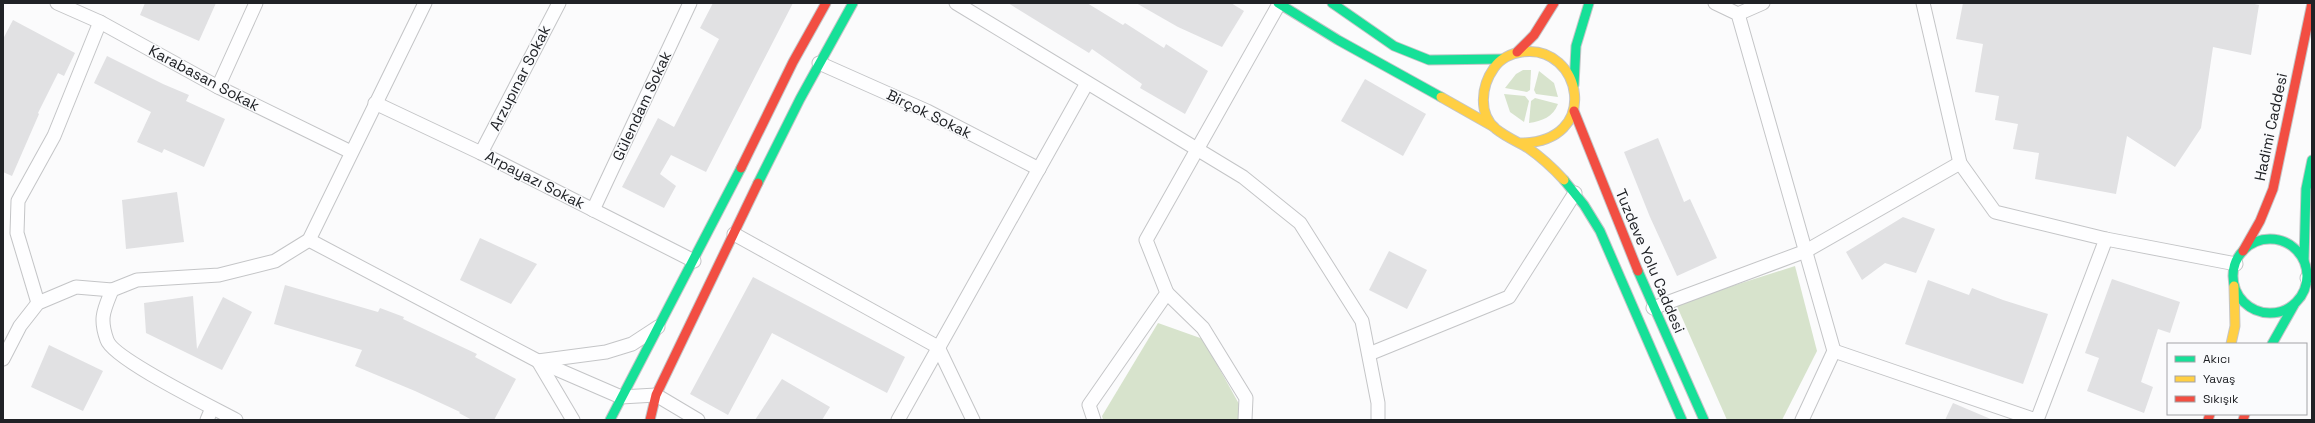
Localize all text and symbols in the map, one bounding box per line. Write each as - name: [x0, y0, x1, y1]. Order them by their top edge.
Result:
- street label: Arzupınar Sokak: [485, 22, 554, 134]
- street label: Karabasan Sokak: [146, 40, 263, 115]
- street label: Gülendam Sokak: [608, 48, 675, 164]
- street label: Hadimi Caddesi: [2250, 71, 2291, 183]
- street label: Birçok Sokak: [884, 85, 975, 142]
- street label: Arpayazı Sokak: [482, 146, 588, 213]
- street label: Tuzdeve Yolu Caddesi: [1612, 186, 1689, 336]
- legend: [2167, 343, 2307, 415]
- text: Akıcı: [2203, 351, 2230, 367]
- text: Yavaş: [2203, 371, 2235, 387]
- text: Sıkışık: [2203, 391, 2239, 407]

